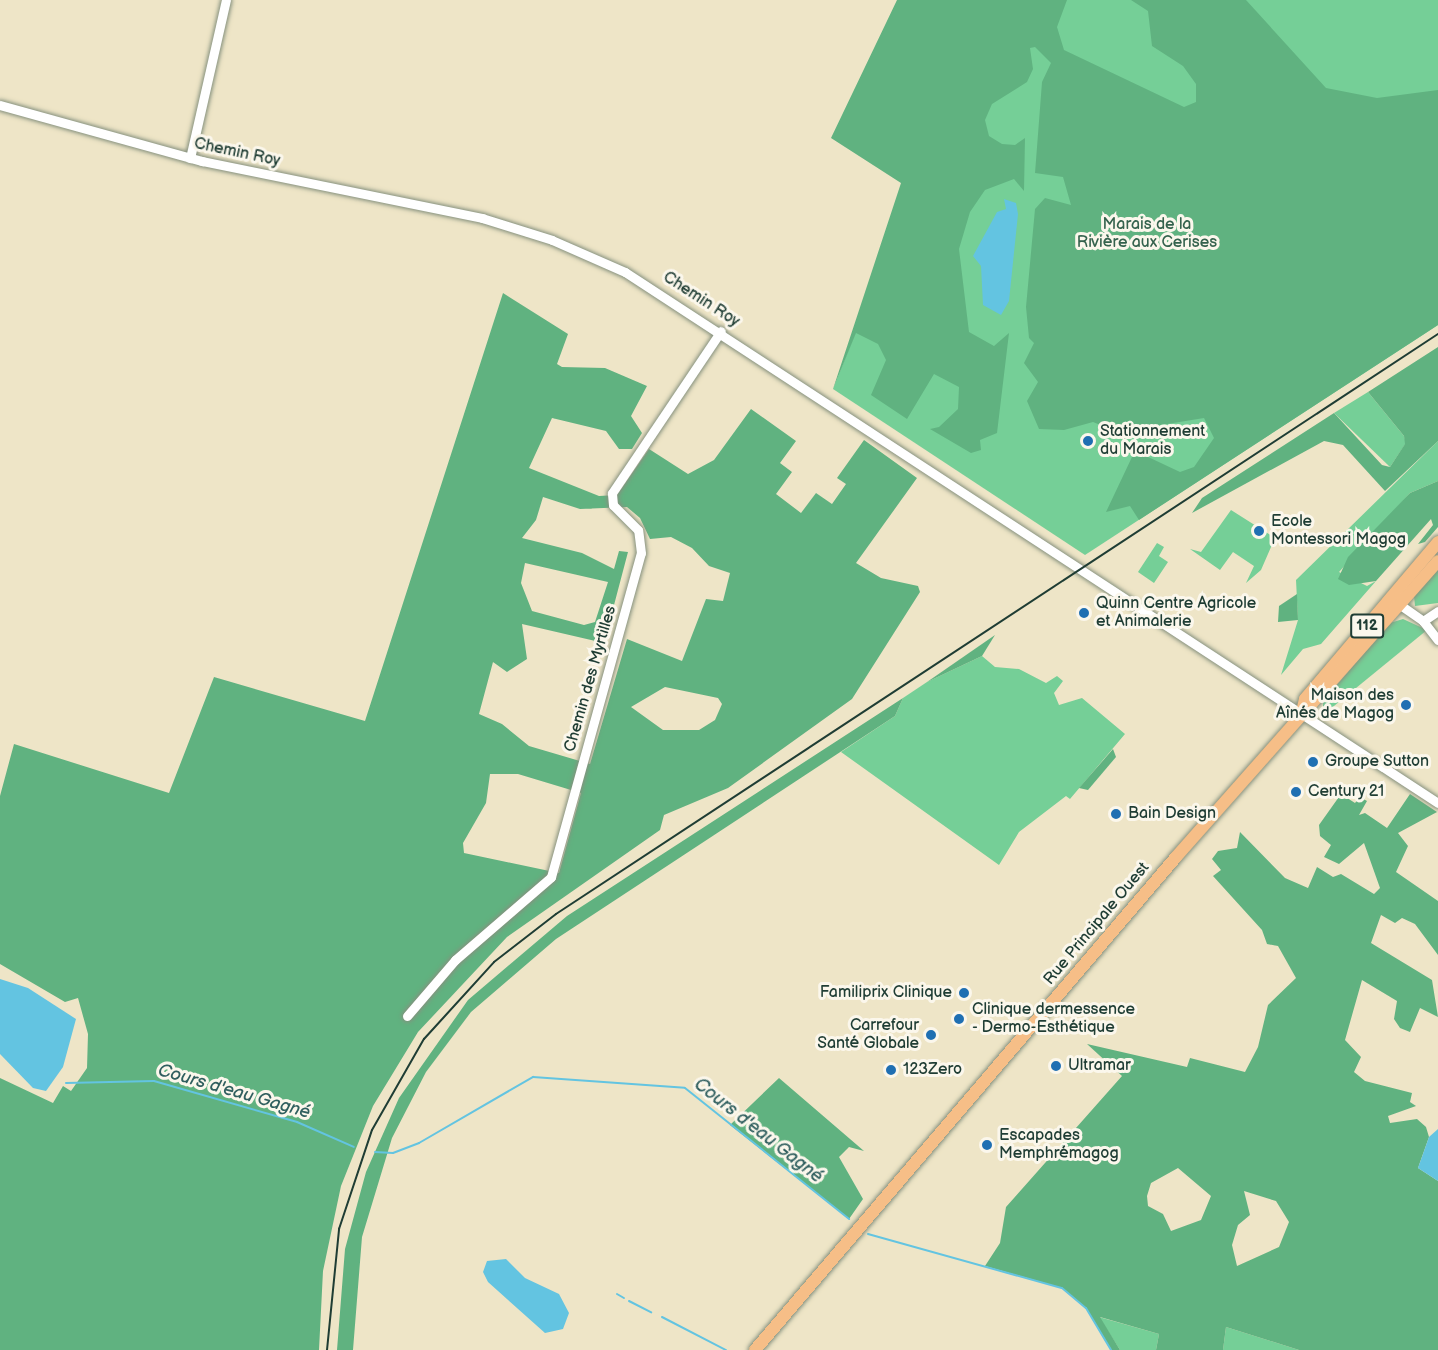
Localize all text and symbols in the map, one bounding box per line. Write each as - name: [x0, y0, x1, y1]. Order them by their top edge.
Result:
- street label: Chemin Roy: [192, 135, 282, 171]
- park label: Marais de la Rivière aux Cerises: [1077, 215, 1217, 253]
- street label: Chemin Roy: [659, 268, 743, 332]
- place label: Stationnement du Marais: [1100, 422, 1205, 460]
- marker: Stationnement du Marais: [1081, 434, 1095, 448]
- place label: Ecole Montessori Magog: [1271, 512, 1406, 550]
- marker: Ecole Montessori Magog: [1252, 524, 1266, 538]
- place label: Quinn Centre Agricole et Animalerie: [1096, 594, 1256, 632]
- street label: Chemin des Myrtilles: [561, 604, 621, 754]
- marker: Quinn Centre Agricole et Animalerie: [1077, 606, 1091, 620]
- road number: 112: [1349, 614, 1385, 638]
- place label: Maison des Aînés de Magog: [1276, 686, 1394, 724]
- marker: Maison des Aînés de Magog: [1399, 698, 1413, 712]
- place label: Groupe Sutton: [1325, 752, 1429, 772]
- marker: Groupe Sutton: [1306, 755, 1320, 769]
- place label: Century 21: [1308, 782, 1385, 802]
- marker: Century 21: [1289, 785, 1303, 799]
- place label: Bain Design: [1128, 804, 1216, 824]
- marker: Bain Design: [1109, 807, 1123, 821]
- street label: Rue Principale Ouest: [1040, 859, 1154, 989]
- place label: Familiprix Clinique: [820, 983, 952, 1003]
- marker: Familiprix Clinique: [957, 986, 971, 1000]
- place label: Clinique dermessence - Dermo-Esthétique: [972, 1000, 1135, 1038]
- marker: Clinique dermessence - Dermo-Esthétique: [950, 1010, 968, 1028]
- place label: Carrefour Santé Globale: [817, 1016, 919, 1054]
- marker: Carrefour Santé Globale: [924, 1028, 938, 1042]
- place label: Ultramar: [1068, 1056, 1131, 1076]
- marker: Ultramar: [1049, 1059, 1063, 1073]
- water label: Cours d'eau Gagné: [155, 1060, 313, 1124]
- place label: 123Zero: [903, 1060, 962, 1080]
- marker: 123Zero: [884, 1063, 898, 1077]
- water label: Cours d'eau Gagné: [689, 1074, 827, 1188]
- place label: Escapades Memphrémagog: [999, 1126, 1119, 1164]
- marker: Escapades Memphrémagog: [980, 1138, 994, 1152]

